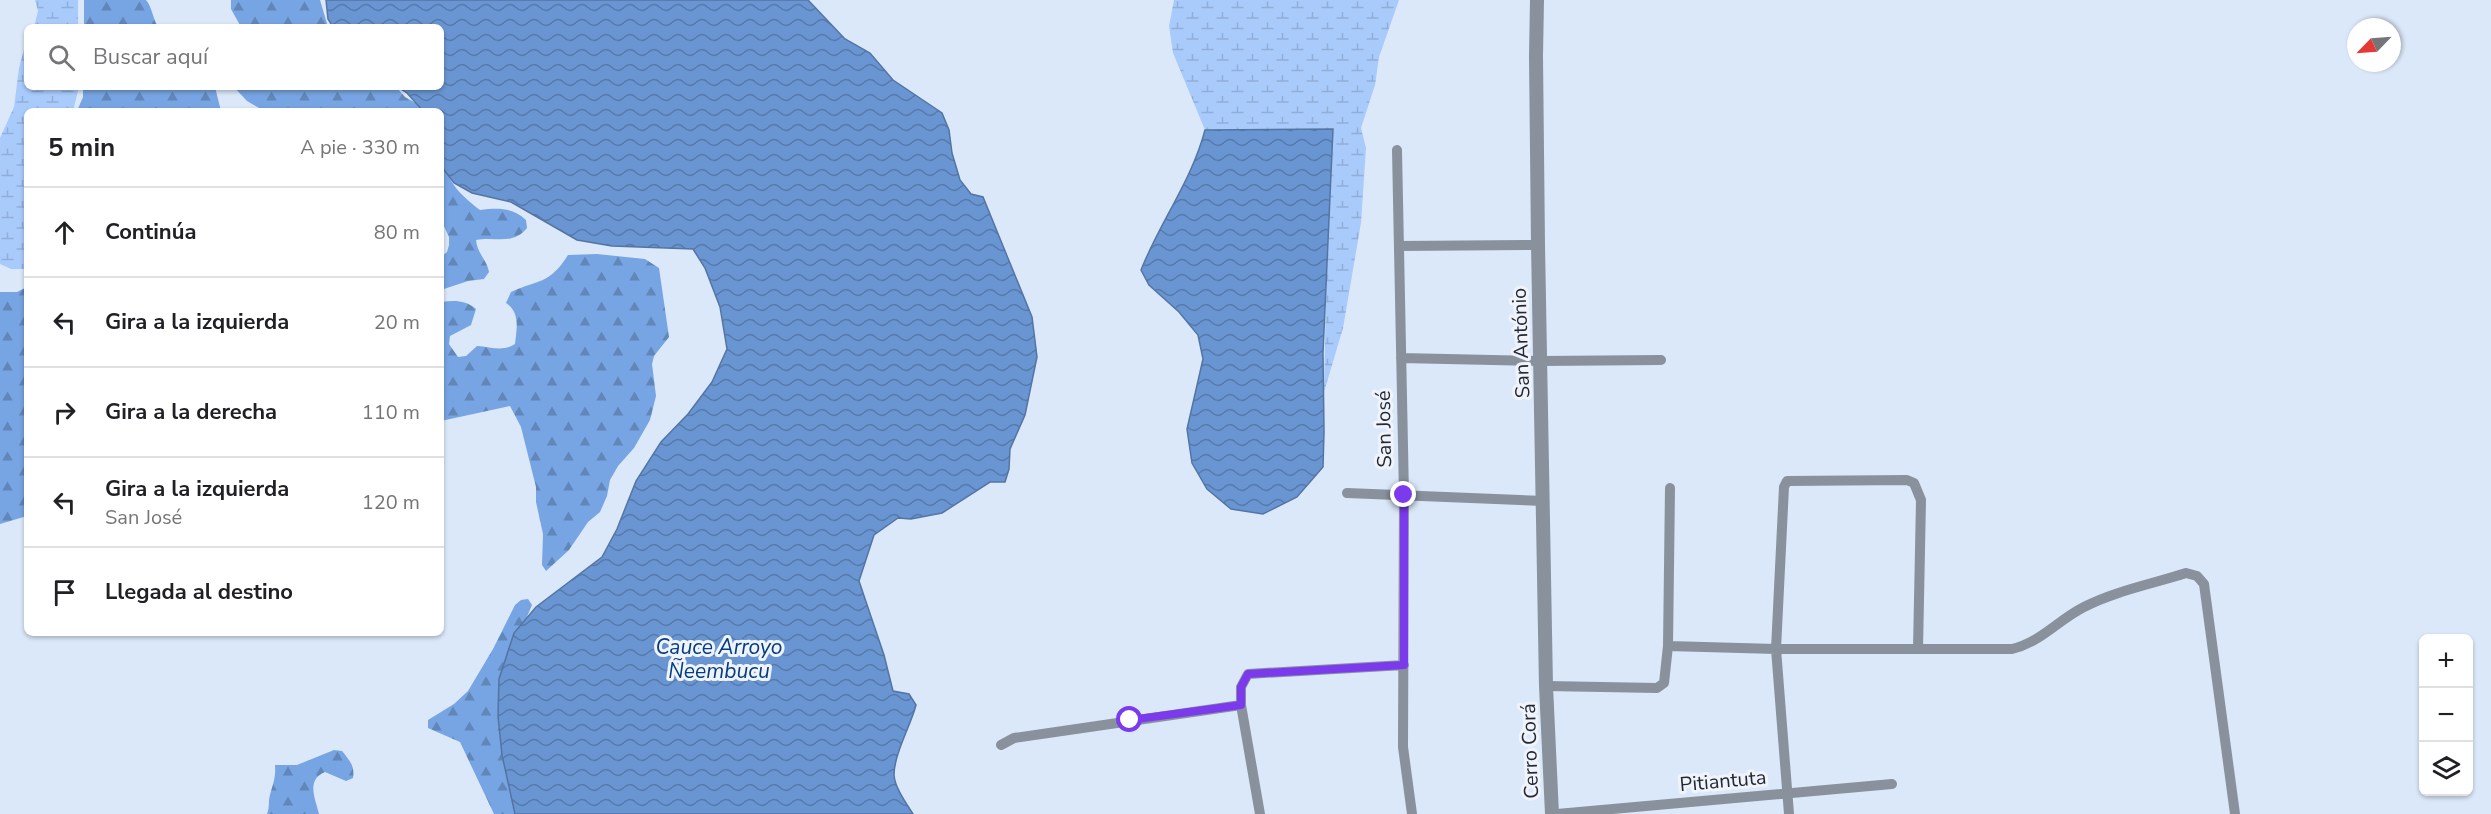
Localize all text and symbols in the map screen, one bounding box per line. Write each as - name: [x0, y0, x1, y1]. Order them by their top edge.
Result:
- north arrow: [2347, 18, 2401, 72]
- search box: [24, 24, 444, 90]
- icon: search: [45, 41, 78, 74]
- text: Buscar aquí: [93, 42, 208, 72]
- text: 5 min: [48, 130, 115, 165]
- text: A pie · 330 m: [300, 134, 420, 161]
- icon: ahead: [48, 216, 81, 249]
- text: Continúa: [105, 217, 196, 247]
- text: 80 m: [374, 219, 420, 246]
- street label: San António: [1506, 287, 1536, 399]
- icon: left: [48, 306, 81, 339]
- text: Gira a la izquierda: [105, 307, 289, 337]
- text: 20 m: [374, 309, 420, 336]
- street label: San José: [1370, 390, 1398, 468]
- icon: right: [48, 396, 81, 429]
- text: Gira a la derecha: [105, 397, 277, 427]
- text: 110 m: [362, 399, 420, 426]
- text: Gira a la izquierda: [105, 474, 289, 504]
- route end: [1390, 481, 1416, 507]
- icon: left: [48, 486, 81, 519]
- text: 120 m: [362, 489, 420, 516]
- text: San José: [105, 504, 182, 531]
- icon: arrive: [48, 576, 81, 609]
- text: Llegada al destino: [105, 577, 293, 607]
- water label: Cauce Arroyo Ñeembucu: [656, 633, 782, 685]
- map controls: [2419, 634, 2473, 796]
- button: +: [2419, 634, 2473, 688]
- button: −: [2419, 688, 2473, 742]
- street label: Cerro Corá: [1515, 703, 1545, 799]
- route start: [1116, 706, 1142, 732]
- button: layers: [2419, 742, 2473, 796]
- street label: Pitiantuta: [1679, 764, 1767, 798]

